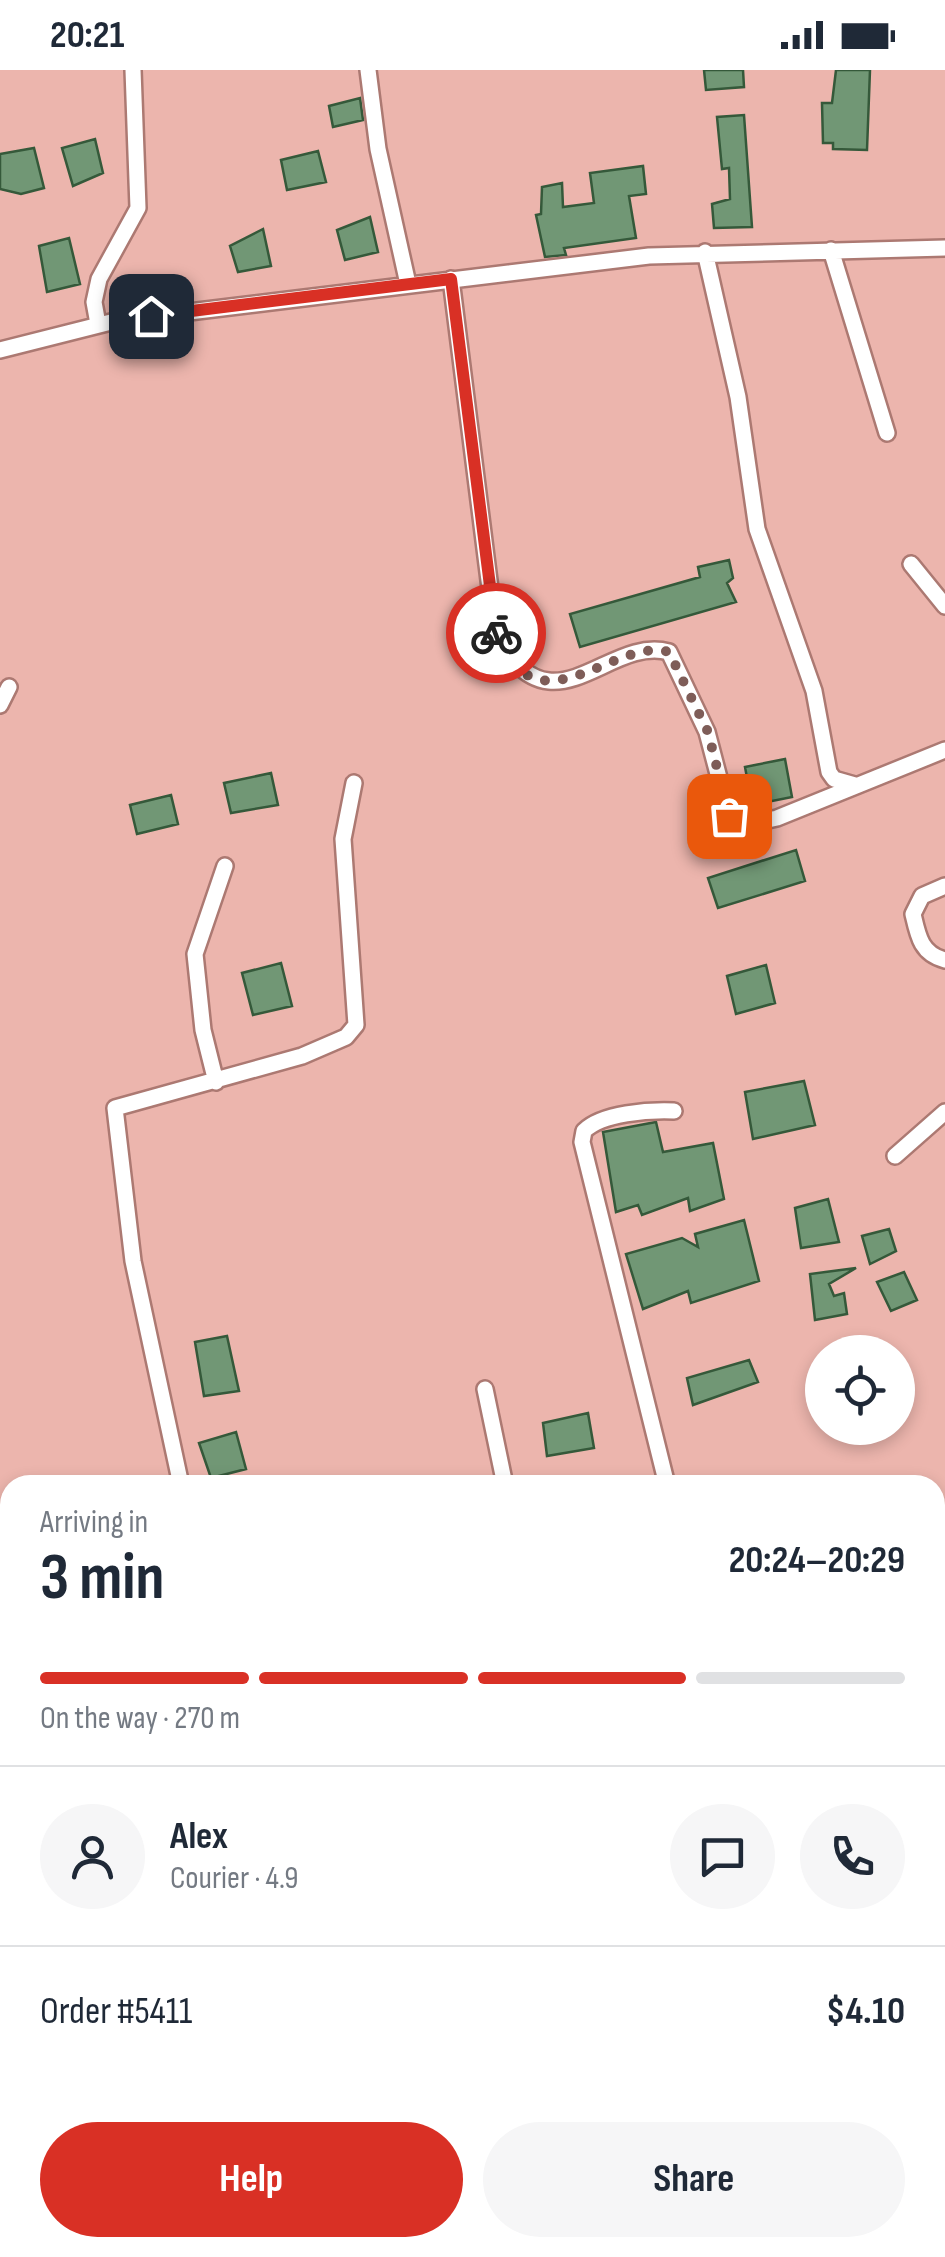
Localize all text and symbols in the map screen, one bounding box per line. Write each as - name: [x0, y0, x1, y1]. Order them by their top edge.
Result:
- text: 20:21: [50, 13, 124, 58]
- pin: [109, 274, 194, 359]
- icon: home: [124, 289, 179, 344]
- courier: [446, 583, 546, 683]
- icon: bike: [469, 606, 524, 661]
- pin: [687, 774, 772, 859]
- icon: bag: [702, 789, 757, 844]
- map controls: [805, 1335, 915, 1445]
- button: locate: [805, 1335, 915, 1445]
- text: Arriving in: [40, 1503, 148, 1542]
- text: 20:24–20:29: [729, 1538, 905, 1583]
- text: 3 min: [40, 1540, 164, 1618]
- text: On the way · 270 m: [40, 1699, 240, 1738]
- button: person: [40, 1804, 145, 1909]
- button: chat: [670, 1804, 775, 1909]
- button: phone: [800, 1804, 905, 1909]
- text: Alex: [170, 1814, 228, 1859]
- text: Courier · 4.9: [170, 1859, 298, 1898]
- text: Order #5411: [40, 1989, 192, 2034]
- text: $4.10: [826, 1989, 905, 2034]
- button: Help: [40, 2122, 463, 2237]
- button: Share: [483, 2122, 905, 2237]

